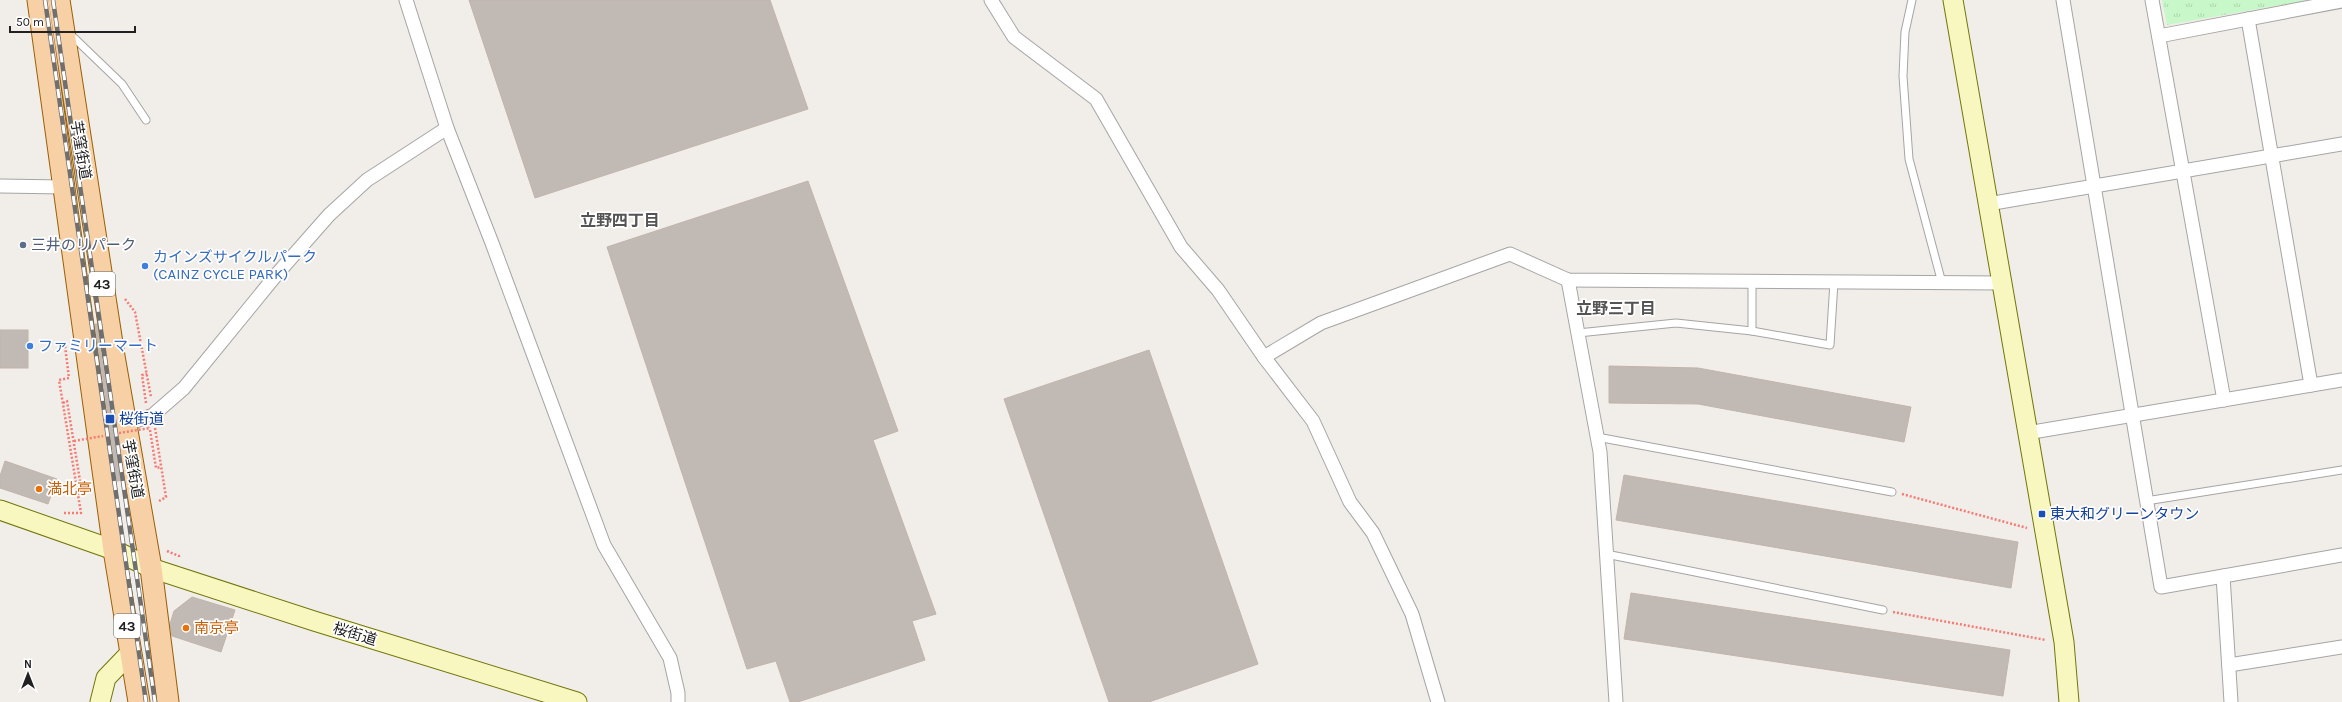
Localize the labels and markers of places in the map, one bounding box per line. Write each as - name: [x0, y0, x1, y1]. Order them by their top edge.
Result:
- place label: 三井のリパーク: [31, 236, 136, 254]
- marker: 三井のリパーク: [18, 240, 28, 250]
- place label: カインズサイクルパーク (CAINZ CYCLE PARK): [153, 248, 317, 283]
- marker: カインズサイクルパーク (CAINZ CYCLE PARK): [140, 261, 150, 271]
- place label: ファミリーマート: [38, 337, 158, 355]
- marker: ファミリーマート: [25, 341, 35, 351]
- place label: 桜街道: [119, 410, 164, 428]
- marker: 桜街道: [104, 413, 116, 425]
- place label: 満北亭: [47, 480, 92, 498]
- marker: 満北亭: [34, 484, 44, 494]
- place label: 東大和グリーンタウン: [2050, 505, 2199, 523]
- marker: 東大和グリーンタウン: [2037, 509, 2047, 519]
- place label: 南京亭: [194, 619, 239, 637]
- marker: 南京亭: [181, 623, 191, 633]

